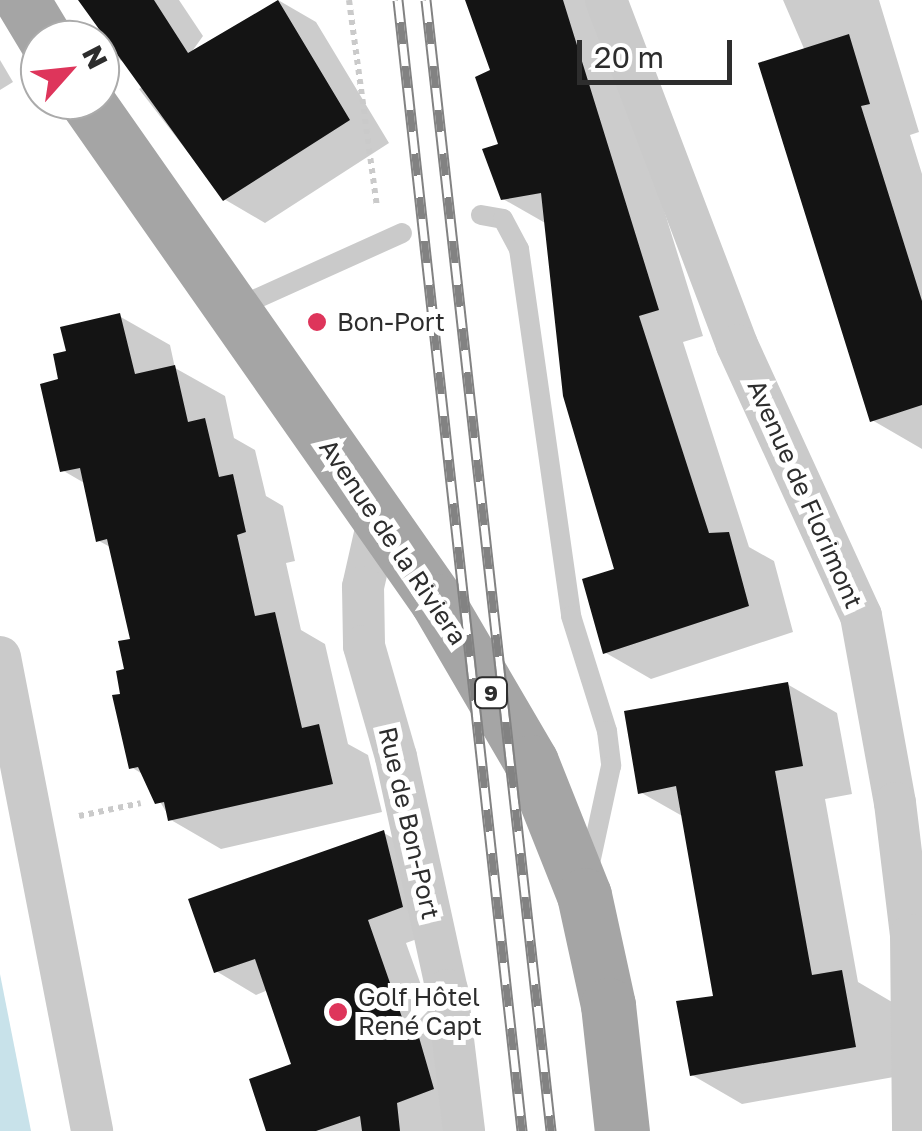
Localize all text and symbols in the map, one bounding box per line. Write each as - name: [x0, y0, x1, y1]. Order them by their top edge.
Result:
- north arrow: [20, 20, 120, 120]
- scale bar: [582, 20, 737, 82]
- text: 20 m: [594, 39, 664, 75]
- text: N: [76, 40, 115, 74]
- place label: Bon-Port: [337, 307, 445, 337]
- marker: Bon-Port: [306, 311, 328, 333]
- street label: Avenue de Florimont: [741, 375, 869, 613]
- street label: Avenue de la Riviera: [313, 433, 473, 651]
- road number: 9: [474, 676, 508, 710]
- street label: Rue de Bon-Port: [372, 724, 446, 922]
- place label: Golf Hôtel René Capt: [358, 983, 482, 1042]
- marker: Golf Hôtel René Capt: [327, 1001, 349, 1023]

